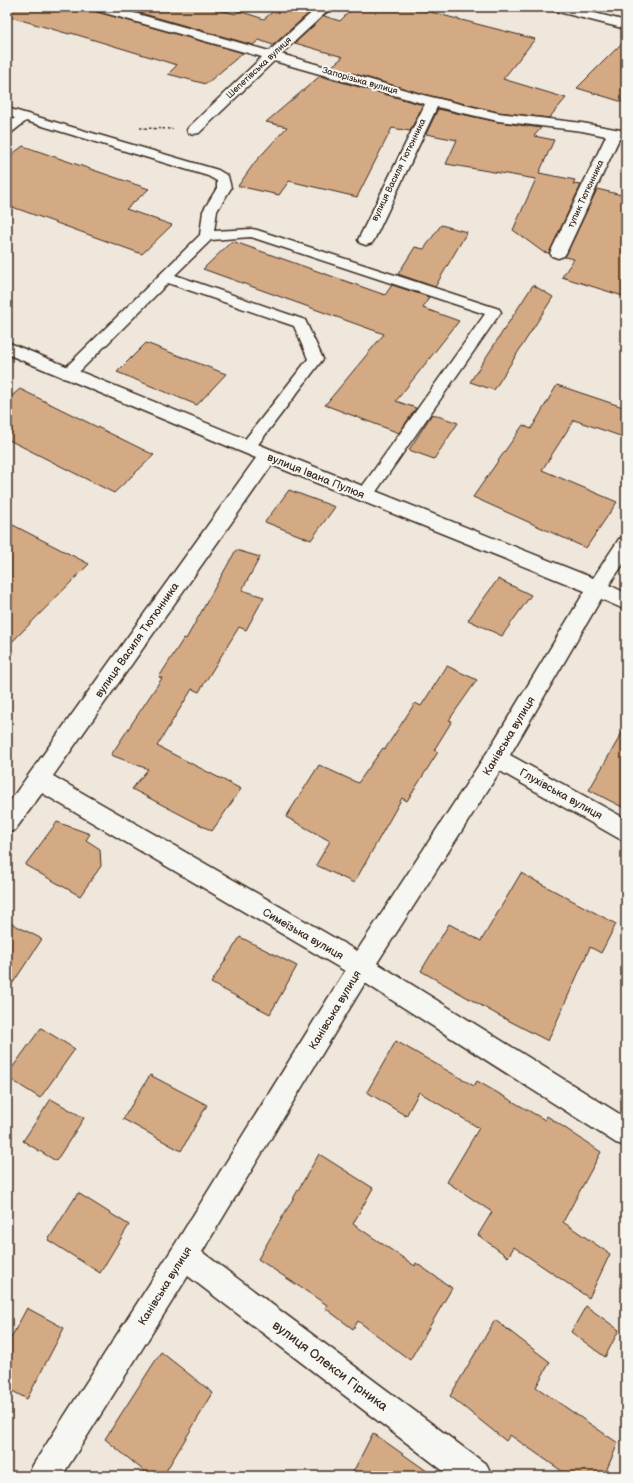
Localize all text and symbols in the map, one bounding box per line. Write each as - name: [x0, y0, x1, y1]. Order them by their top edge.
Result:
- street label: Шепетівська вулиця: [224, 35, 294, 101]
- street label: Запорізька вулиця: [321, 65, 399, 97]
- street label: вулиця Василя Тютюнника: [369, 116, 429, 223]
- street label: тупик Тютюнника: [565, 158, 607, 230]
- street label: вулиця Івана Пулюя: [265, 451, 367, 501]
- street label: вулиця Василя Тютюнника: [92, 580, 182, 700]
- street label: Канівська вулиця: [480, 694, 538, 778]
- street label: Глухівська вулиця: [517, 766, 605, 822]
- street label: Симеїзька вулиця: [260, 906, 346, 962]
- street label: Канівська вулиця: [306, 968, 364, 1052]
- street label: Канівська вулиця: [136, 1244, 194, 1328]
- street label: вулиця Олекси Гірника: [269, 1317, 391, 1415]

